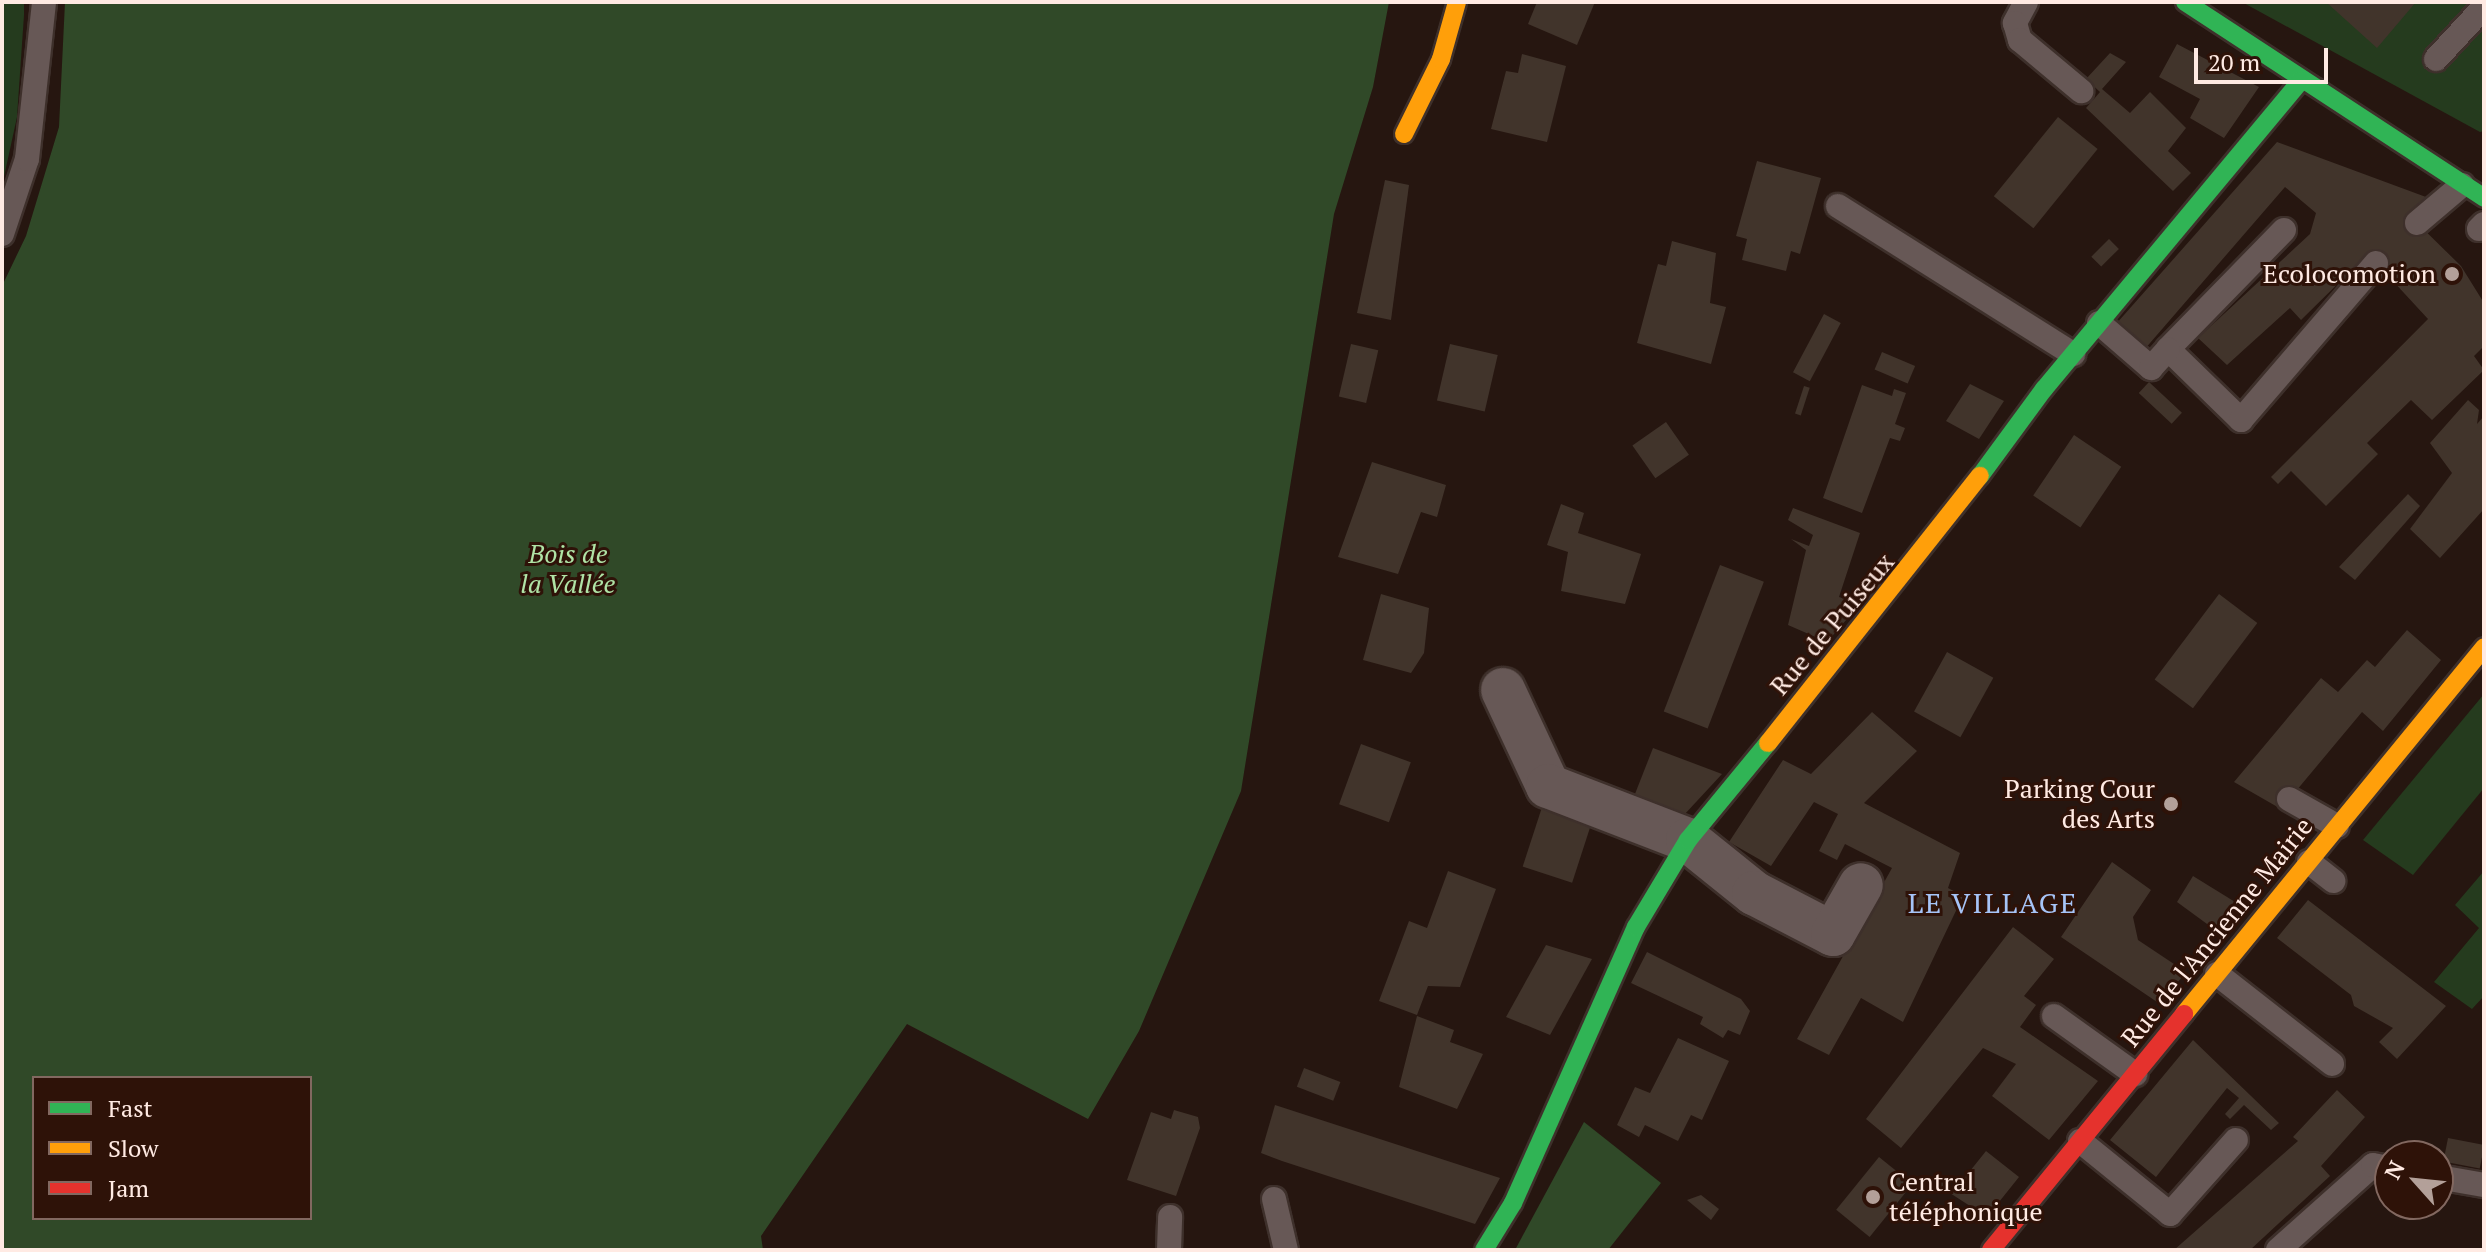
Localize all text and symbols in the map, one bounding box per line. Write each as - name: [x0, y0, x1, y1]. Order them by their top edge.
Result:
- scale bar: [2198, 32, 2332, 82]
- text: 20 m: [2208, 46, 2260, 78]
- place label: Ecolocomotion: [2263, 258, 2436, 290]
- marker: Ecolocomotion: [2443, 265, 2461, 283]
- park label: Bois de la Vallée: [520, 538, 616, 600]
- street label: Rue de Puiseux: [1764, 547, 1900, 701]
- place label: Parking Cour des Arts: [2004, 773, 2155, 834]
- marker: Parking Cour des Arts: [2162, 795, 2180, 813]
- street label: Rue de l'Ancienne Mairie: [2115, 811, 2319, 1053]
- district label: LE VILLAGE: [1907, 886, 2079, 920]
- legend: [32, 1076, 312, 1220]
- text: Fast: [108, 1092, 152, 1124]
- text: Slow: [108, 1132, 159, 1164]
- north arrow: [2374, 1140, 2454, 1220]
- text: N: [2377, 1156, 2411, 1184]
- place label: Central téléphonique: [1889, 1166, 2043, 1228]
- text: Jam: [108, 1172, 149, 1204]
- marker: Central téléphonique: [1864, 1188, 1882, 1206]

